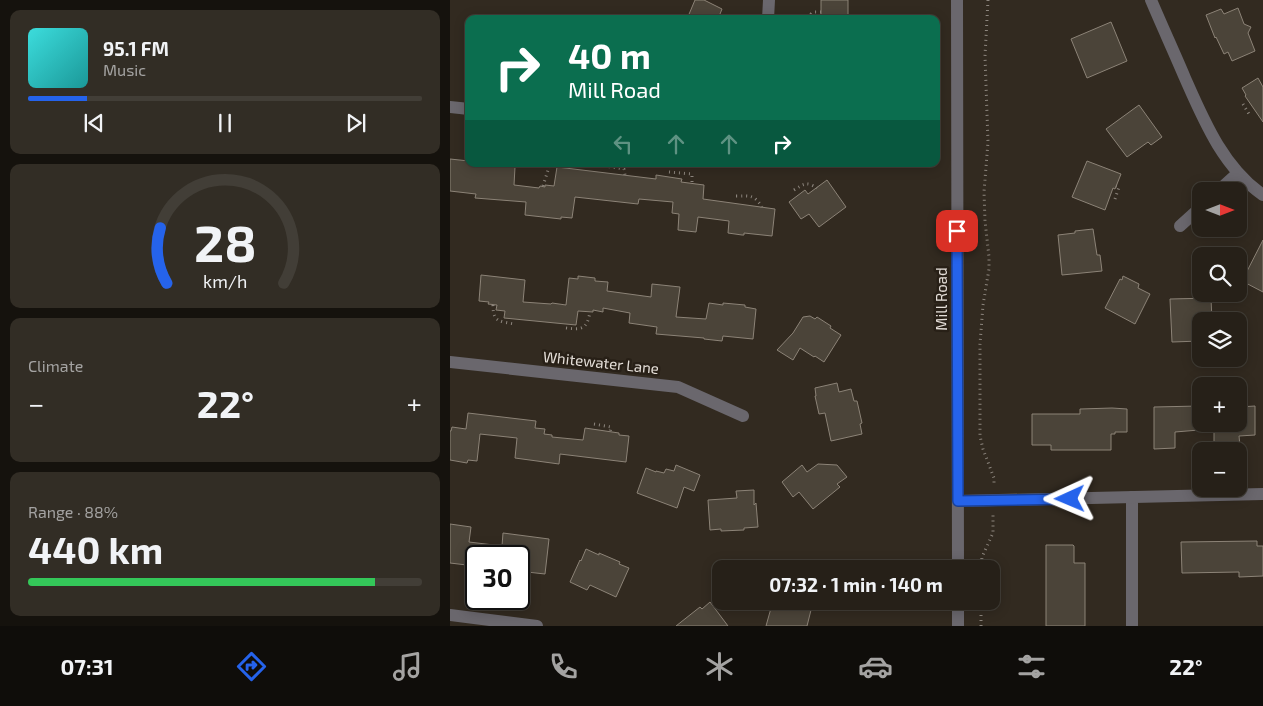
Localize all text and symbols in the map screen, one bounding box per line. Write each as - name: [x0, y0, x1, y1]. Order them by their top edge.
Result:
- text: 40 m: [568, 34, 651, 76]
- icon: right: [485, 35, 550, 100]
- text: 95.1 FM: [103, 37, 169, 60]
- text: Music: [103, 60, 146, 79]
- text: Mill Road: [568, 76, 661, 102]
- icon: previous: [80, 109, 108, 137]
- icon: pause: [211, 109, 239, 137]
- icon: next: [342, 109, 370, 137]
- icon: left: [609, 130, 637, 158]
- icon: ahead: [662, 130, 690, 158]
- icon: ahead: [715, 130, 743, 158]
- icon: right: [768, 130, 796, 158]
- north arrow: [1192, 182, 1248, 238]
- map controls: [1192, 182, 1247, 497]
- text: 28: [194, 210, 256, 272]
- pin: [936, 210, 978, 252]
- icon: arrive: [943, 217, 971, 245]
- button: search: [1192, 247, 1247, 302]
- street label: Mill Road: [932, 267, 950, 331]
- text: km/h: [203, 270, 247, 292]
- button: layers: [1192, 312, 1247, 367]
- street label: Whitewater Lane: [542, 347, 660, 377]
- text: Climate: [28, 356, 83, 375]
- button: +: [1192, 377, 1247, 432]
- text: 22°: [197, 380, 254, 426]
- text: −: [28, 386, 44, 420]
- text: +: [407, 386, 422, 420]
- button: −: [1192, 442, 1247, 497]
- position arrow: [1043, 472, 1095, 524]
- text: Range · 88%: [28, 502, 118, 521]
- text: 440 km: [28, 526, 163, 572]
- speed limit sign: 30: [465, 545, 530, 610]
- text: 07:32 · 1 min · 140 m: [769, 573, 943, 596]
- icon: directions: [234, 649, 269, 684]
- icon: music: [390, 649, 425, 684]
- icon: phone: [546, 649, 581, 684]
- icon: climate: [702, 649, 737, 684]
- icon: car: [858, 649, 893, 684]
- icon: filters: [1014, 649, 1049, 684]
- text: 07:31: [60, 653, 114, 679]
- text: 22°: [1169, 653, 1202, 679]

